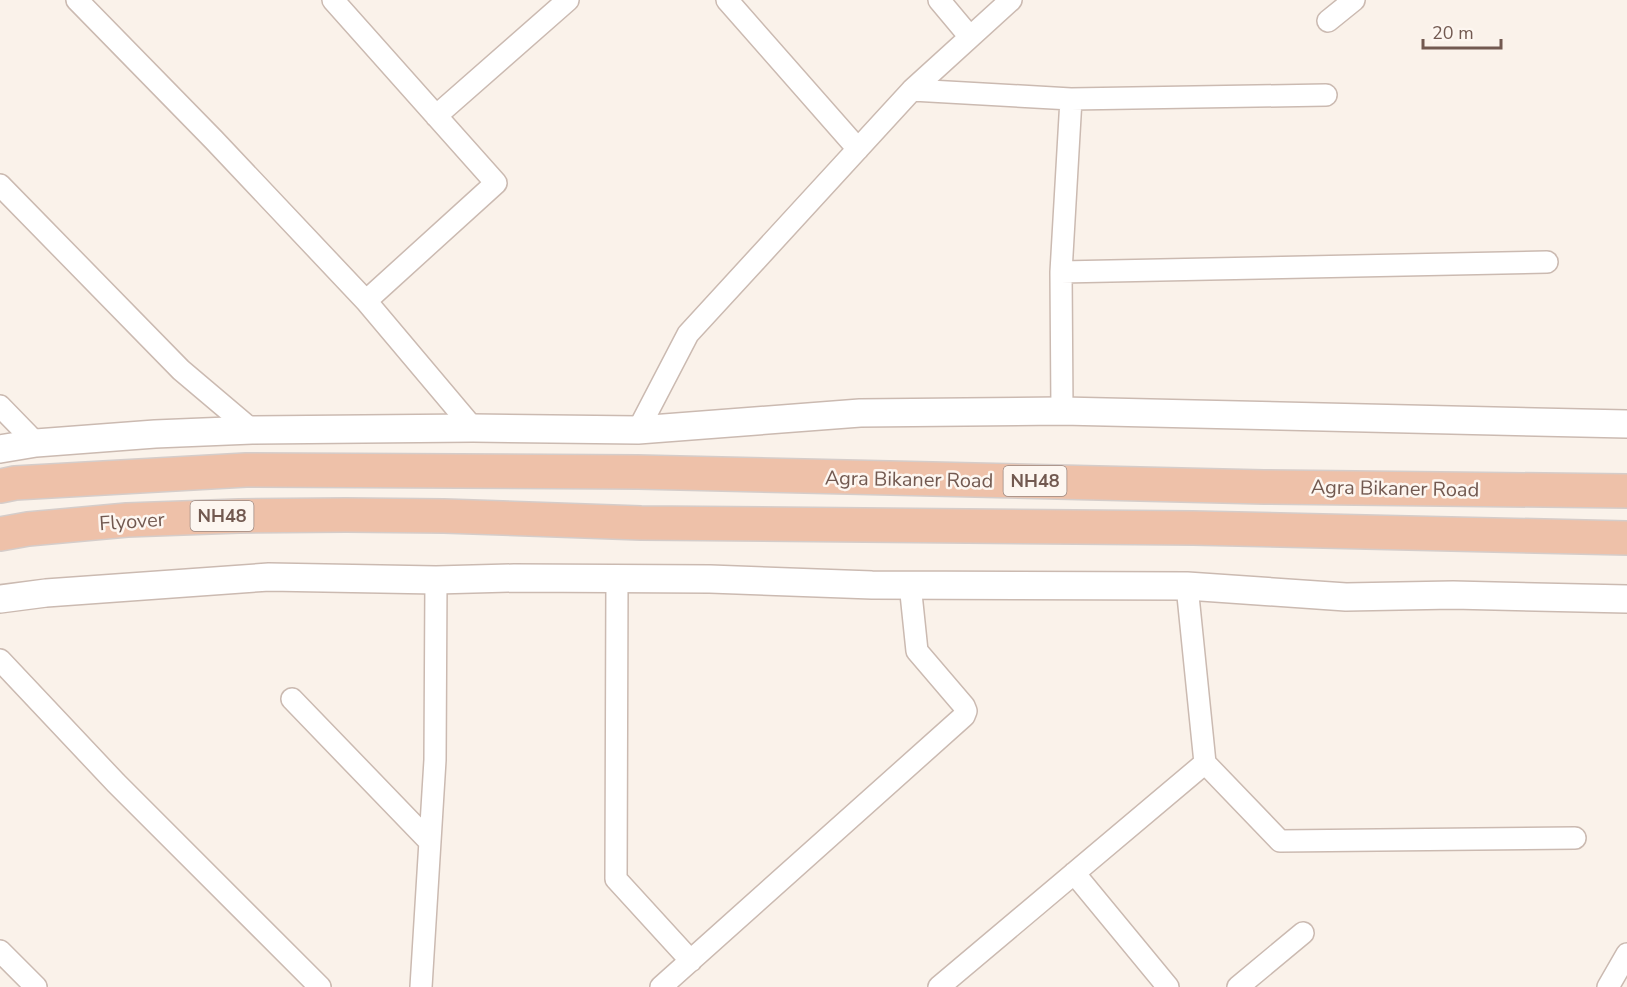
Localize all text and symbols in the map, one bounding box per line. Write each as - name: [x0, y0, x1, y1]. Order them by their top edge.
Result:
- scale bar: [1423, 12, 1501, 50]
- text: 20 m: [1432, 21, 1474, 45]
- street label: Agra Bikaner Road: [825, 465, 993, 494]
- road number: NH48: [1004, 466, 1066, 496]
- street label: Agra Bikaner Road: [1311, 474, 1479, 503]
- road number: NH48: [190, 501, 254, 531]
- street label: Flyover: [98, 506, 166, 537]

